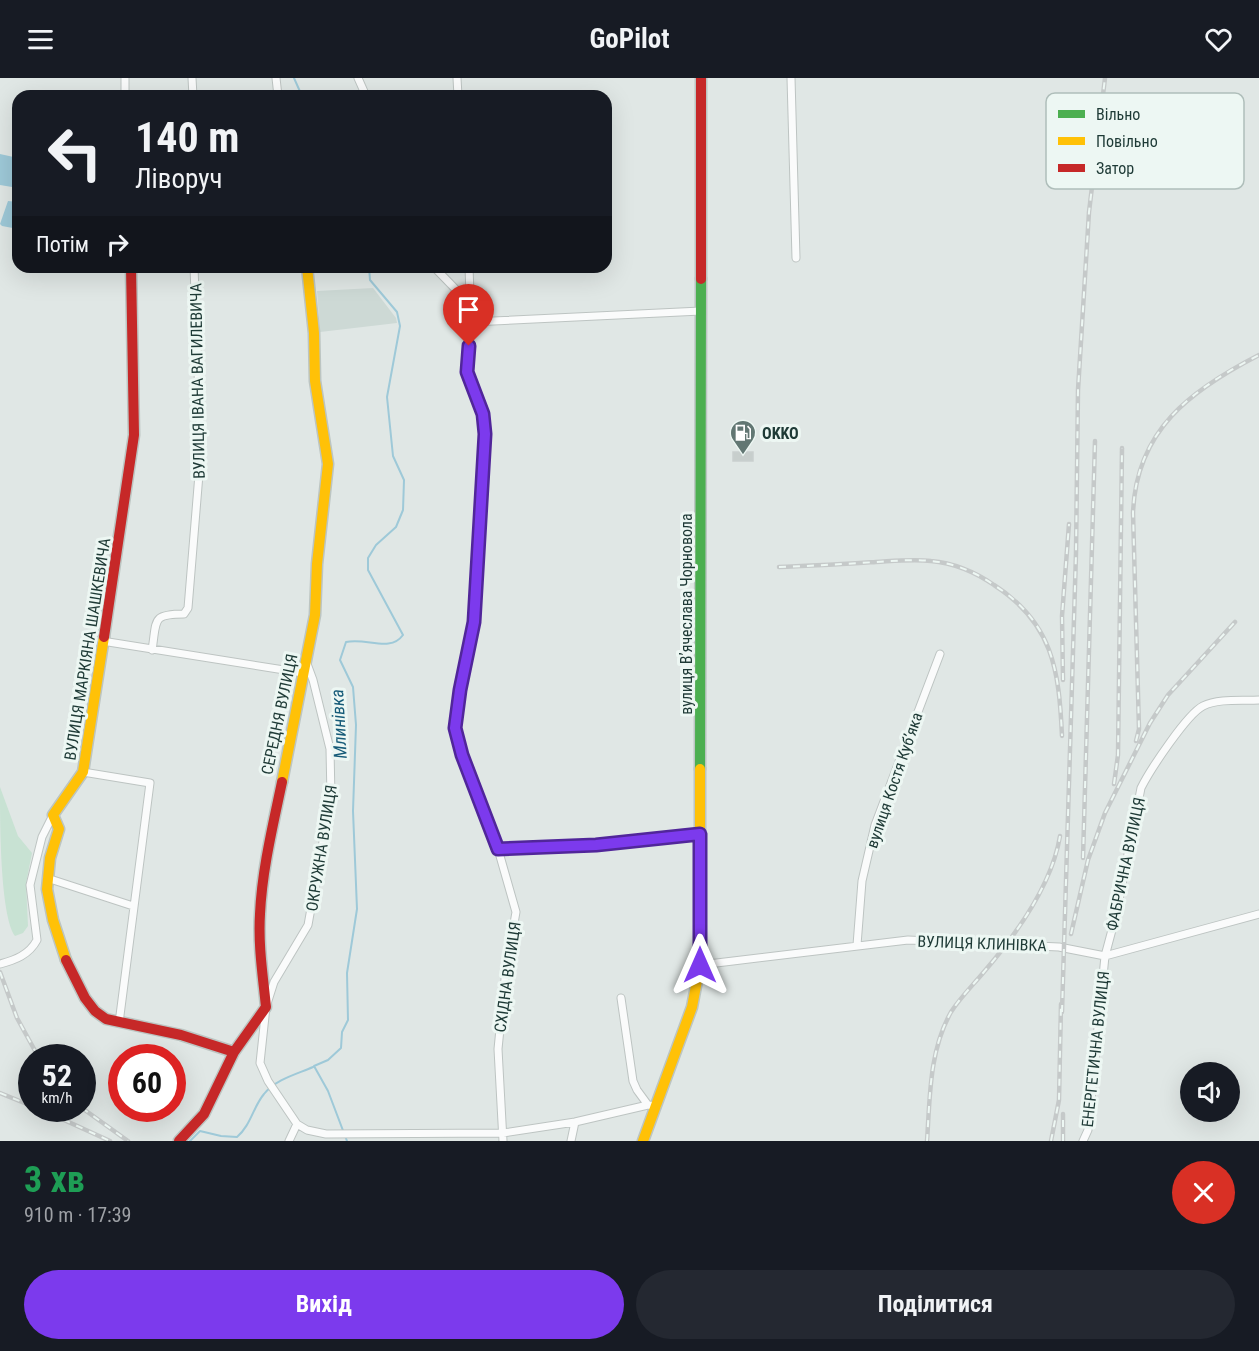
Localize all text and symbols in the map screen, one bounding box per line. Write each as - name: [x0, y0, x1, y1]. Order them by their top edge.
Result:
- icon: menu: [24, 23, 57, 56]
- text: GoPilot: [590, 23, 669, 55]
- icon: heart: [1202, 23, 1235, 56]
- legend: [1046, 93, 1244, 189]
- text: Вільно: [1096, 105, 1140, 124]
- text: 140 m: [135, 113, 240, 162]
- icon: left: [36, 114, 114, 192]
- text: Повільно: [1096, 132, 1158, 151]
- text: Затор: [1096, 159, 1134, 178]
- text: Ліворуч: [135, 163, 222, 195]
- icon: right: [101, 228, 134, 261]
- text: Потім: [36, 232, 89, 257]
- street label: ВУЛИЦЯ ІВАНА ВАГИЛЕВИЧА: [186, 283, 209, 479]
- pin: [443, 284, 494, 346]
- icon: arrive: [452, 293, 485, 326]
- fuel station icon: OKKO: [728, 418, 758, 456]
- place label: OKKO: [762, 424, 799, 443]
- street label: вулиця Вʼячеслава Чорновола: [677, 513, 696, 715]
- street label: ВУЛИЦЯ МАРКІЯНА ШАШКЕВИЧА: [61, 537, 114, 762]
- street label: СЕРЕДНЯ ВУЛИЦЯ: [257, 652, 302, 776]
- water label: Млинівка: [326, 689, 351, 759]
- street label: вулиця Костя Кубʼяка: [862, 710, 927, 850]
- street label: ОКРУЖНА ВУЛИЦЯ: [302, 783, 341, 913]
- street label: ФАБРИЧНА ВУЛИЦЯ: [1102, 796, 1149, 933]
- street label: СХІДНА ВУЛИЦЯ: [490, 921, 525, 1034]
- street label: ВУЛИЦЯ КЛИНІВКА: [917, 932, 1047, 955]
- position arrow: [668, 933, 732, 997]
- street label: ЕНЕРГЕТИЧНА ВУЛИЦЯ: [1078, 970, 1113, 1128]
- speed limit sign: 60: [108, 1044, 186, 1122]
- text: 52: [42, 1058, 72, 1093]
- map controls: [1180, 1062, 1240, 1122]
- button: sound: [1180, 1062, 1240, 1122]
- text: km/h: [42, 1089, 72, 1107]
- text: 3 хв: [24, 1159, 85, 1201]
- button: close: [1172, 1161, 1235, 1224]
- text: 910 m · 17:39: [24, 1203, 131, 1227]
- button: Вихід: [24, 1270, 624, 1339]
- button: Поділитися: [636, 1270, 1235, 1339]

